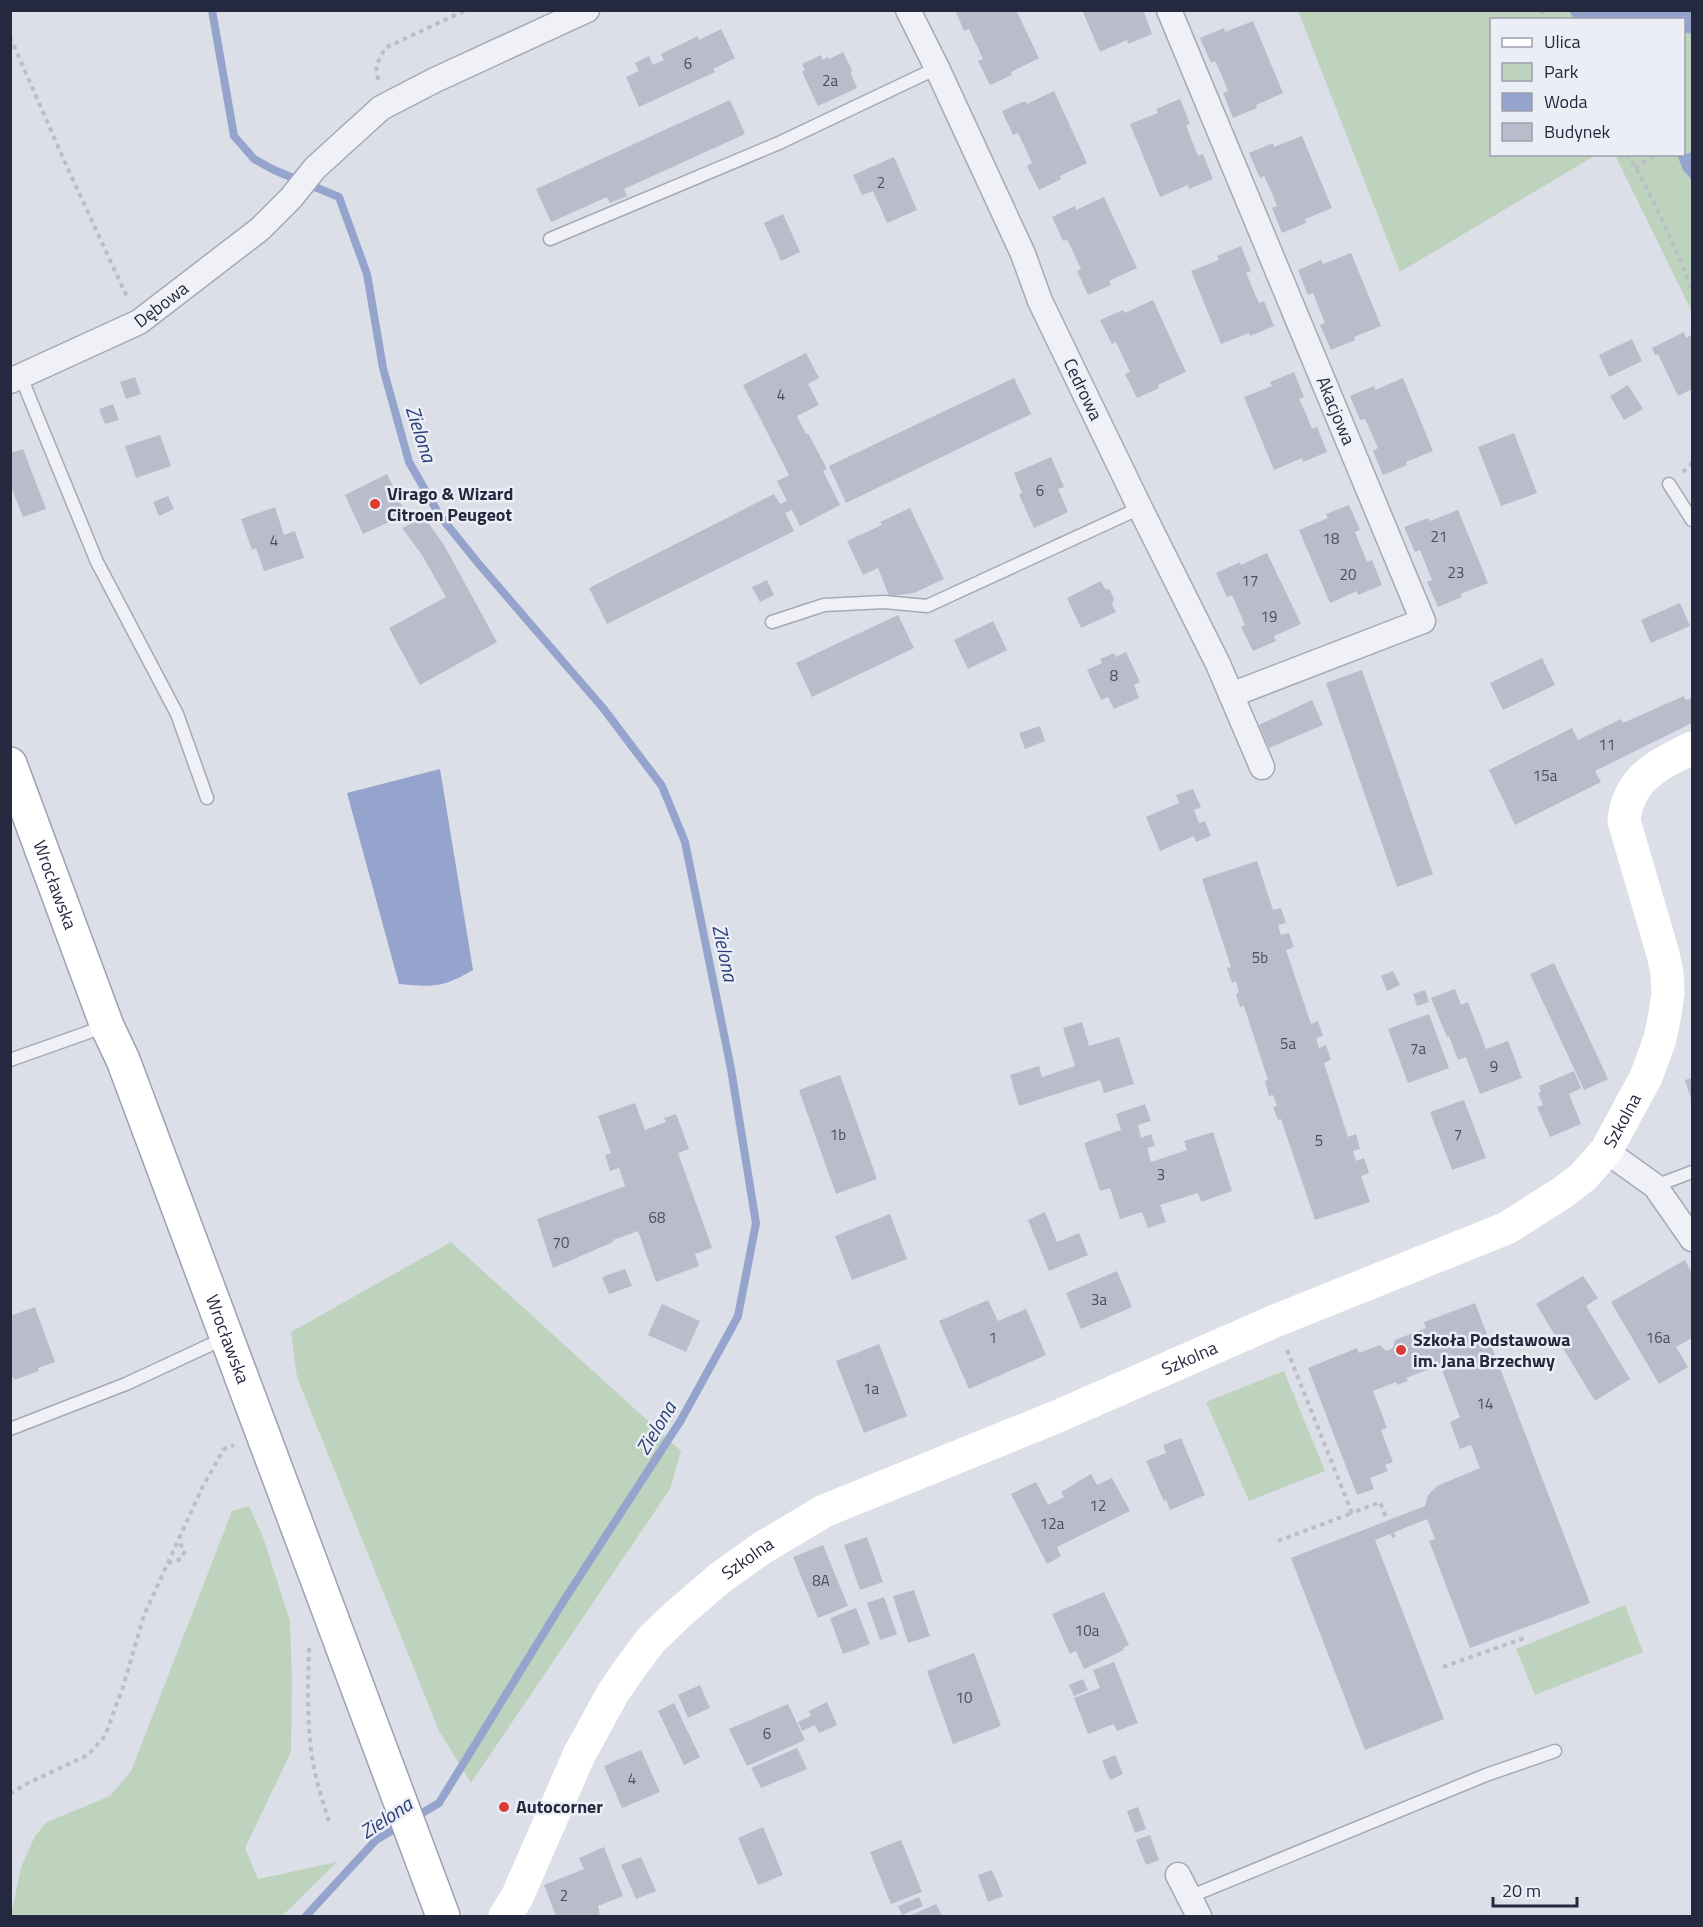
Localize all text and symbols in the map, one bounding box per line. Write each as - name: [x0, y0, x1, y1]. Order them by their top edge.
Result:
- legend: [1490, 18, 1685, 156]
- text: Ulica: [1544, 28, 1581, 55]
- house number: 6: [684, 52, 692, 75]
- text: Park: [1544, 58, 1579, 85]
- house number: 2a: [822, 69, 838, 92]
- text: Woda: [1544, 88, 1588, 115]
- text: Budynek: [1544, 118, 1611, 145]
- house number: 2: [877, 171, 885, 194]
- street label: Dębowa: [128, 275, 194, 334]
- street label: Cedrowa: [1057, 353, 1110, 425]
- street label: Akacjowa: [1310, 372, 1362, 449]
- house number: 4: [777, 383, 785, 406]
- water label: Zielona: [398, 402, 445, 467]
- house number: 6: [1036, 479, 1044, 502]
- place label: Virago & Wizard Citroen Peugeot: [387, 480, 513, 528]
- marker: Virago & Wizard Citroen Peugeot: [368, 497, 382, 511]
- house number: 21: [1431, 525, 1447, 548]
- house number: 18: [1323, 527, 1339, 550]
- house number: 4: [270, 529, 278, 552]
- house number: 23: [1448, 561, 1464, 584]
- house number: 20: [1340, 563, 1356, 586]
- house number: 17: [1242, 569, 1258, 592]
- house number: 19: [1261, 605, 1277, 628]
- house number: 8: [1110, 664, 1118, 687]
- house number: 11: [1599, 733, 1615, 756]
- house number: 15a: [1533, 764, 1558, 787]
- street label: Wrocławska: [26, 836, 84, 933]
- water label: Zielona: [704, 922, 747, 985]
- house number: 5b: [1252, 946, 1268, 969]
- house number: 5a: [1280, 1032, 1296, 1055]
- house number: 7a: [1410, 1037, 1426, 1060]
- house number: 9: [1490, 1055, 1498, 1078]
- street label: Szkolna: [1596, 1088, 1648, 1153]
- house number: 1b: [830, 1123, 846, 1146]
- house number: 7: [1454, 1123, 1462, 1146]
- house number: 5: [1315, 1129, 1323, 1152]
- house number: 3: [1157, 1163, 1165, 1186]
- house number: 68: [649, 1206, 665, 1229]
- house number: 70: [553, 1231, 569, 1254]
- house number: 3a: [1091, 1288, 1107, 1311]
- street label: Wrocławska: [199, 1291, 257, 1387]
- house number: 1: [989, 1326, 997, 1349]
- place label: Szkoła Podstawowa im. Jana Brzechwy: [1413, 1326, 1570, 1374]
- house number: 16a: [1646, 1326, 1671, 1349]
- street label: Szkolna: [1157, 1334, 1222, 1382]
- marker: Szkoła Podstawowa im. Jana Brzechwy: [1394, 1343, 1408, 1357]
- house number: 1a: [863, 1377, 879, 1400]
- house number: 14: [1477, 1392, 1493, 1415]
- water label: Zielona: [628, 1394, 684, 1460]
- house number: 12: [1090, 1494, 1106, 1517]
- house number: 12a: [1040, 1512, 1065, 1535]
- street label: Szkolna: [716, 1530, 779, 1586]
- house number: 8A: [812, 1569, 830, 1592]
- house number: 10a: [1075, 1619, 1100, 1642]
- house number: 10: [956, 1686, 972, 1709]
- house number: 6: [763, 1722, 771, 1745]
- house number: 4: [628, 1767, 636, 1790]
- water label: Zielona: [353, 1788, 419, 1846]
- place label: Autocorner: [516, 1793, 603, 1820]
- marker: Autocorner: [497, 1800, 511, 1814]
- scale bar: [1493, 1870, 1577, 1908]
- text: 20 m: [1502, 1877, 1541, 1904]
- house number: 2: [560, 1884, 568, 1907]

